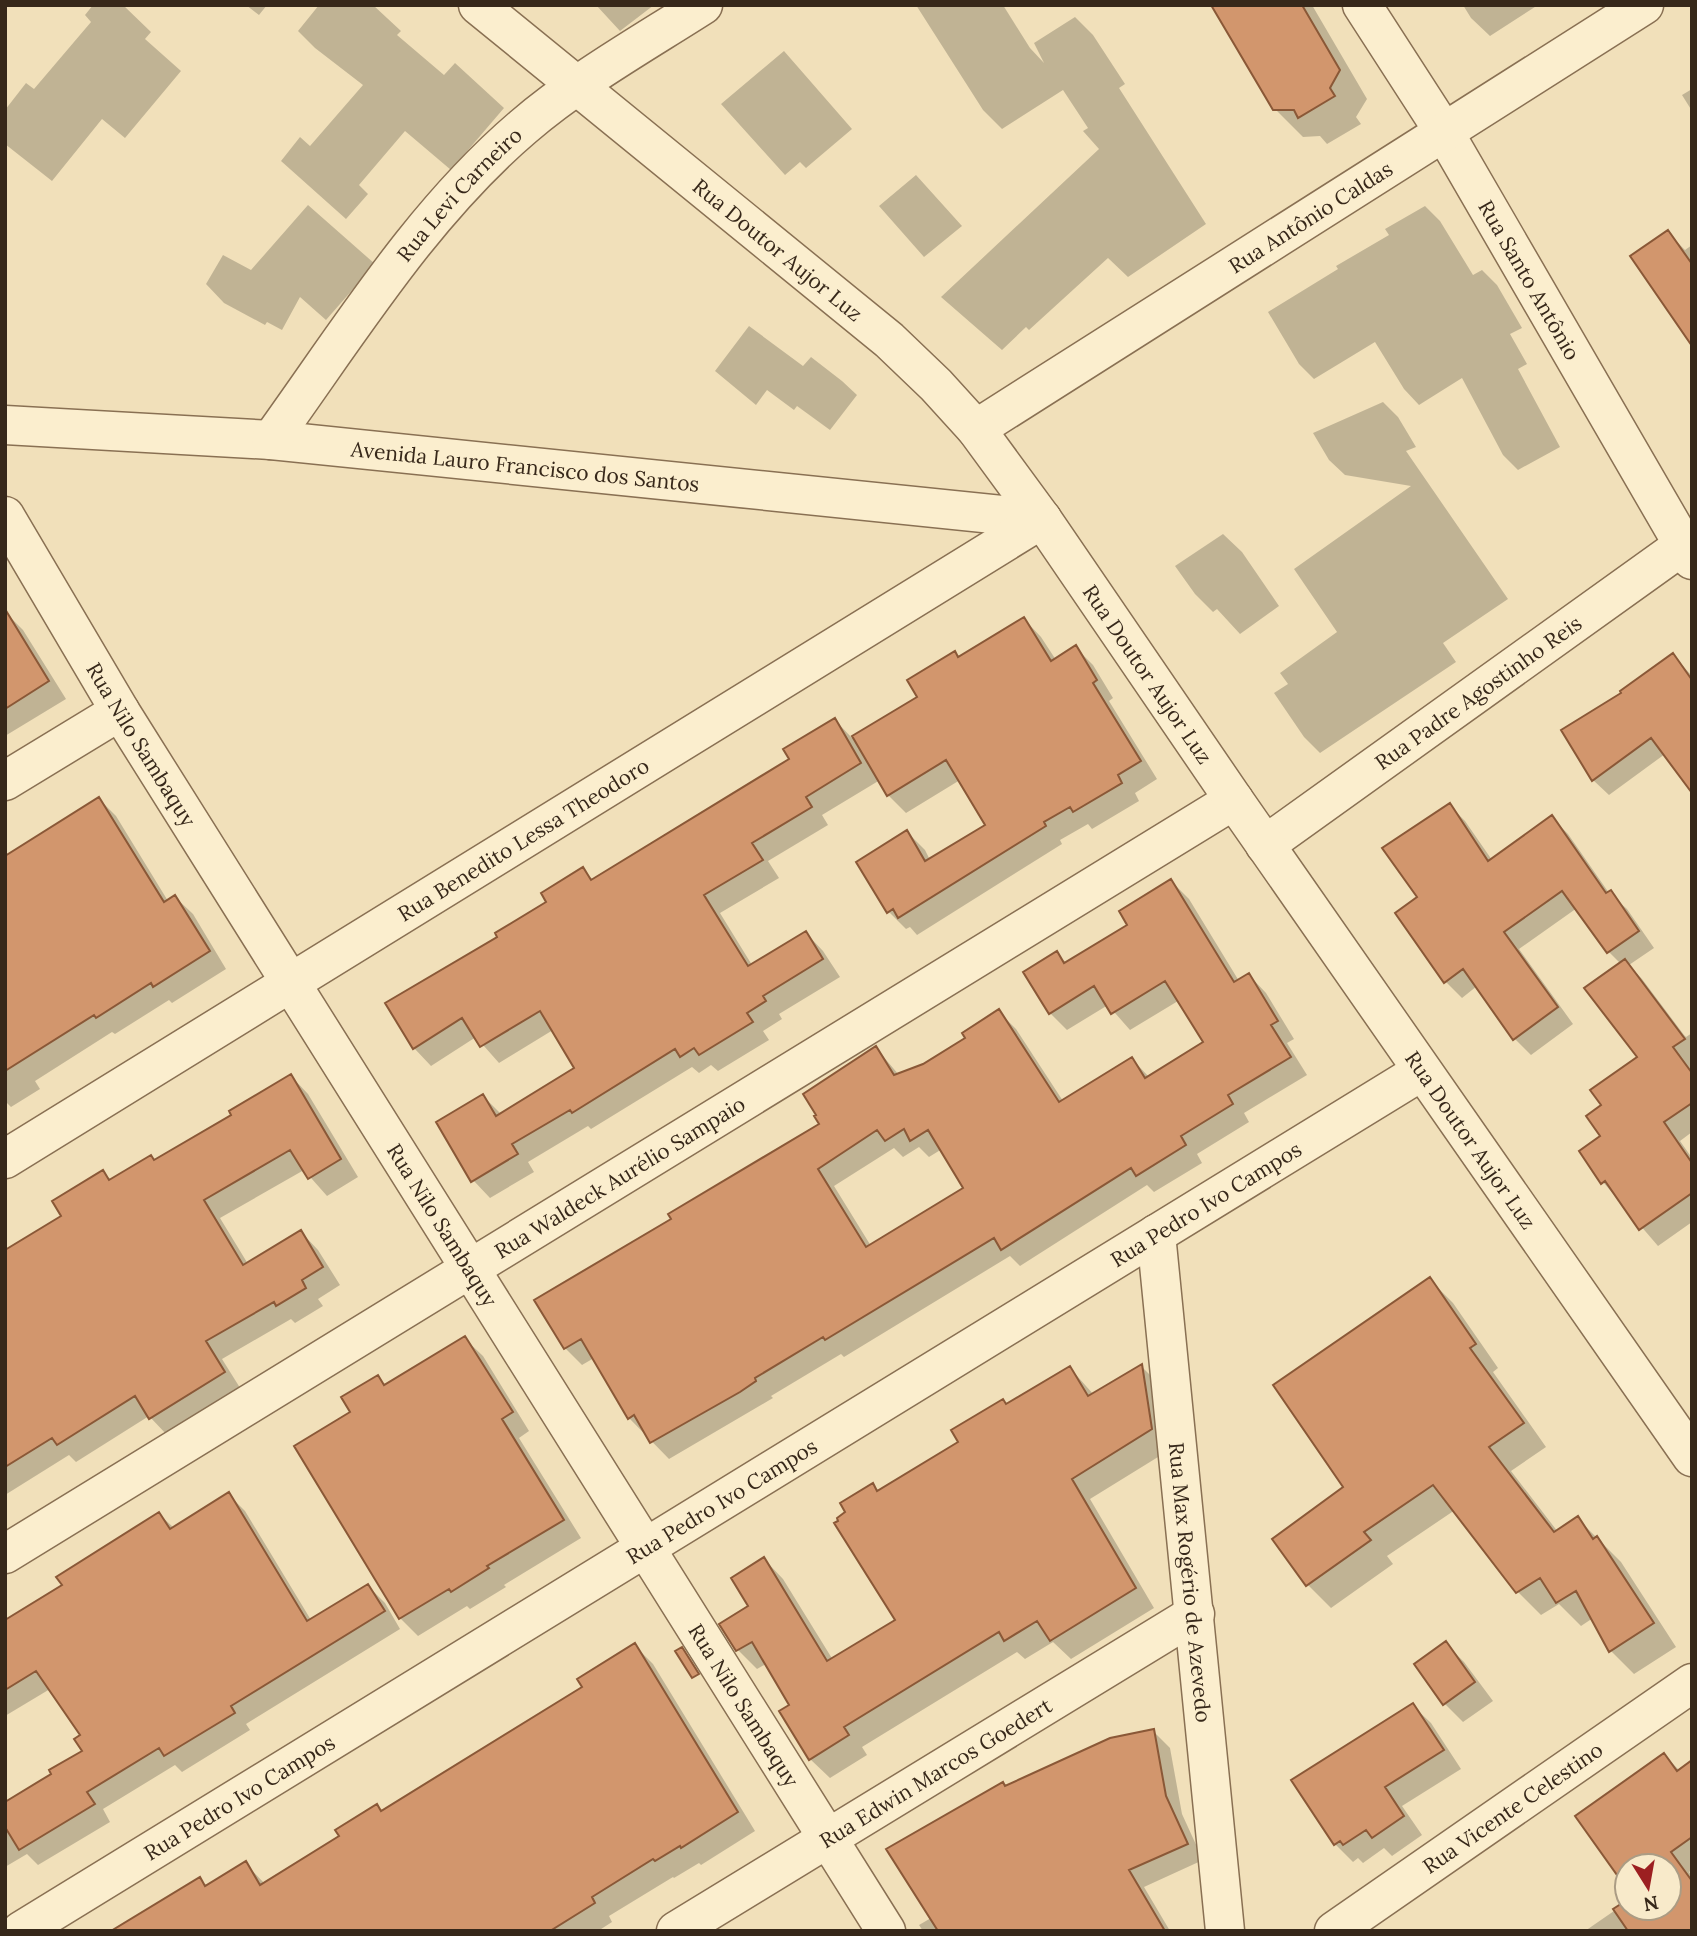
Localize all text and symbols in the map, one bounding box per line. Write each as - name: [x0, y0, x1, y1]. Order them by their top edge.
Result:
- street label: Rua Levi Carneiro: [390, 121, 527, 267]
- street label: Rua Antônio Caldas: [1223, 155, 1397, 279]
- street label: Rua Doutor Aujor Luz: [688, 172, 868, 327]
- street label: Rua Santo Antônio: [1473, 195, 1587, 365]
- street label: Avenida Lauro Francisco dos Santos: [349, 435, 701, 497]
- street label: Rua Doutor Aujor Luz: [1077, 579, 1219, 769]
- street label: Rua Padre Agostinho Reis: [1369, 609, 1587, 776]
- street label: Rua Nilo Sambaquy: [81, 657, 202, 831]
- street label: Rua Benedito Lessa Theodoro: [393, 751, 654, 927]
- street label: Rua Doutor Aujor Luz: [1399, 1046, 1542, 1234]
- street label: Rua Waldeck Aurélio Sampaio: [489, 1090, 750, 1264]
- street label: Rua Pedro Ivo Campos: [1105, 1135, 1306, 1273]
- street label: Rua Nilo Sambaquy: [381, 1138, 504, 1311]
- street label: Rua Pedro Ivo Campos: [621, 1432, 822, 1570]
- street label: Rua Max Rogério de Azevedo: [1163, 1441, 1218, 1724]
- street label: Rua Nilo Sambaquy: [683, 1618, 805, 1792]
- street label: Rua Edwin Marcos Goedert: [814, 1691, 1057, 1854]
- street label: Rua Pedro Ivo Campos: [139, 1728, 340, 1866]
- street label: Rua Vicente Celestino: [1417, 1736, 1608, 1879]
- north arrow: [1613, 1852, 1683, 1922]
- text: N: [1641, 1891, 1661, 1917]

